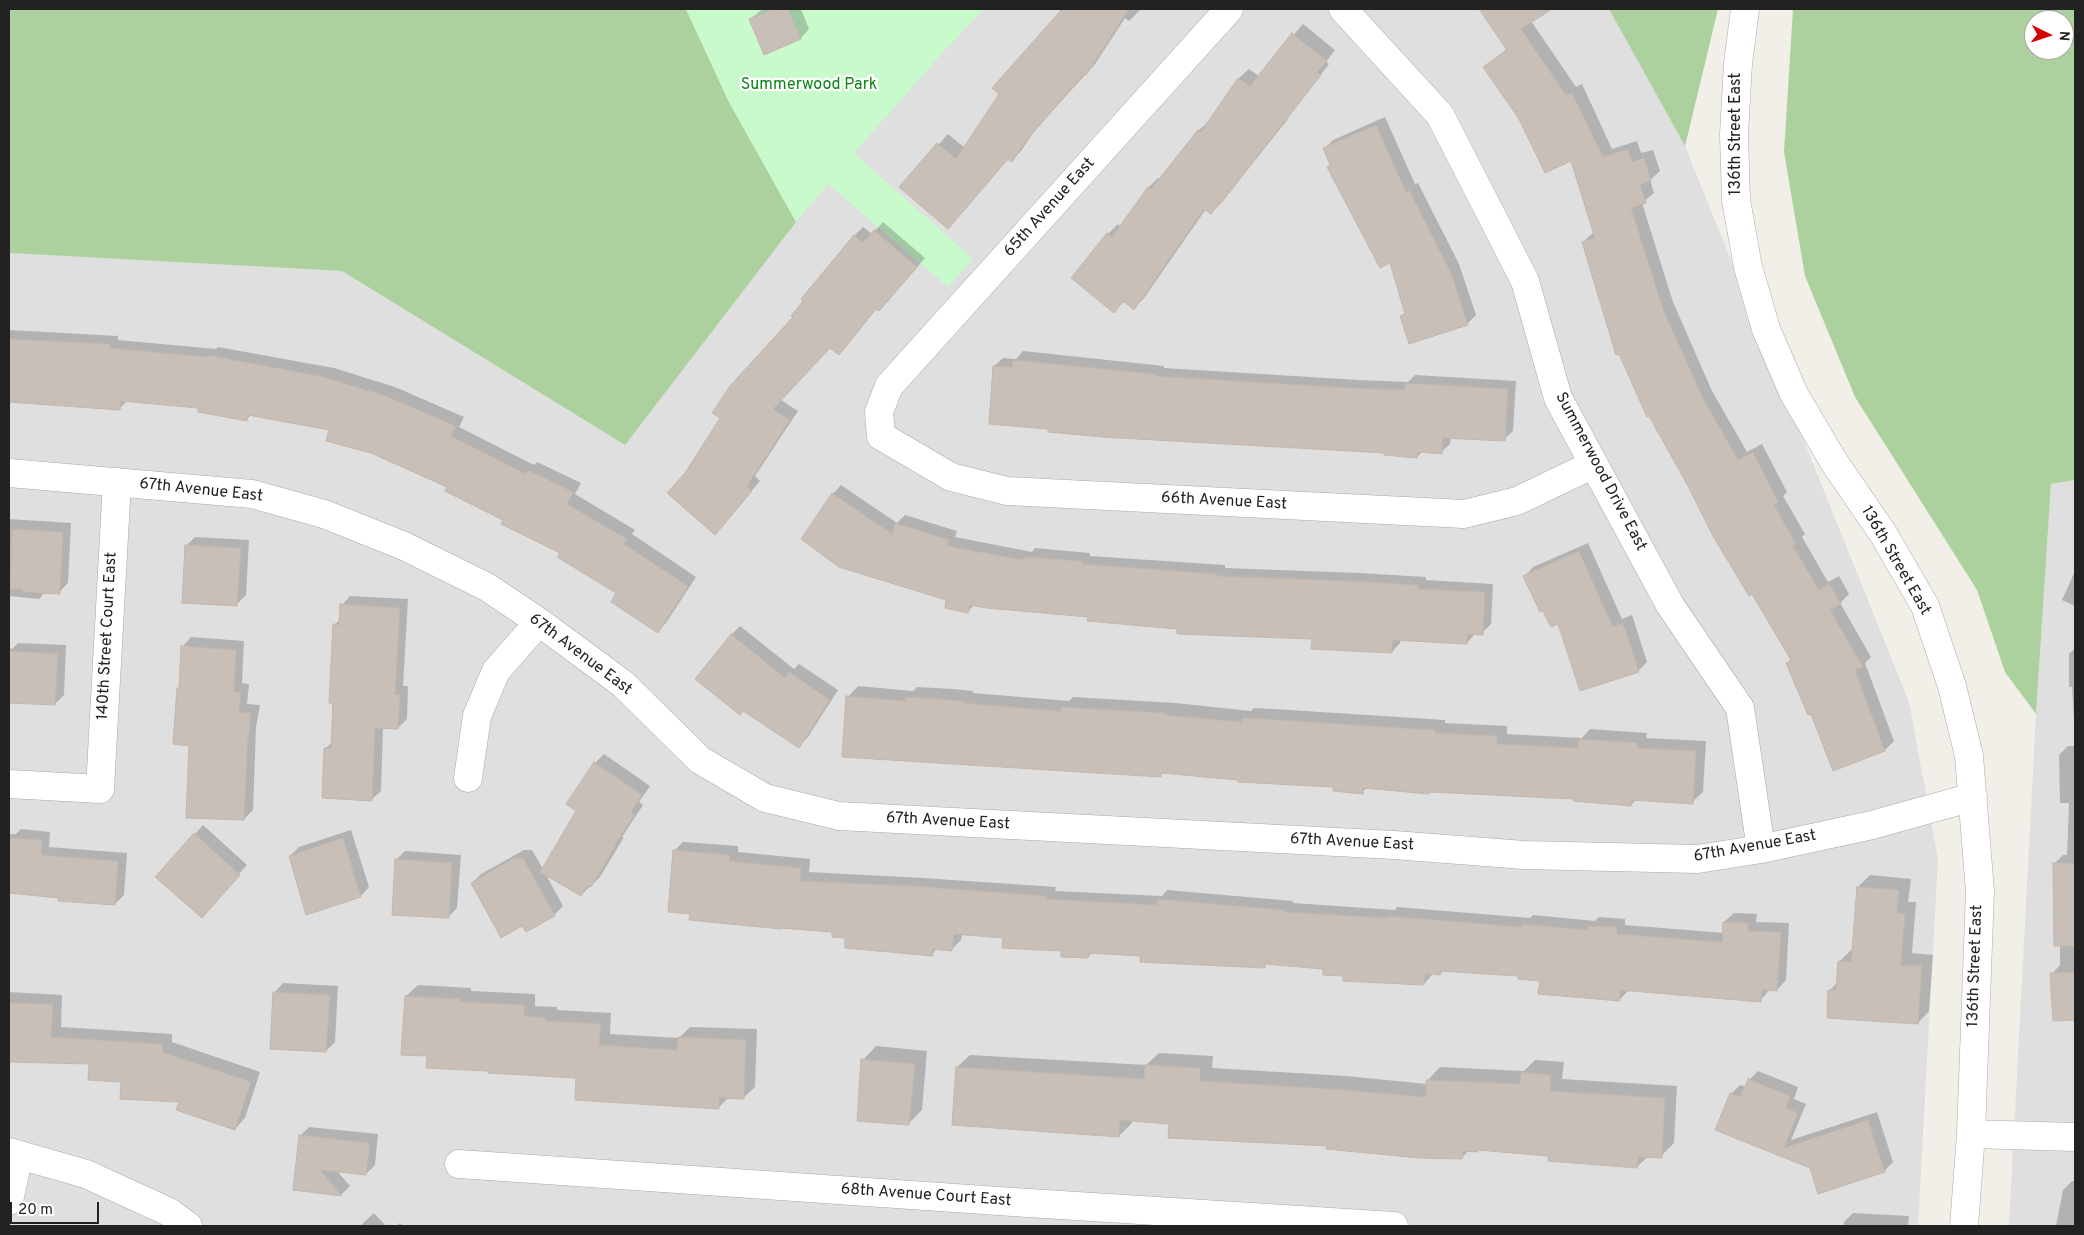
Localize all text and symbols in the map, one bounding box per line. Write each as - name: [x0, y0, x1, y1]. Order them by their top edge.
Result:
- north arrow: [2024, 10, 2074, 60]
- text: N: [2055, 30, 2072, 42]
- street label: 136th Street East: [1727, 73, 1747, 195]
- park label: Summerwood Park: [741, 76, 877, 96]
- street label: 65th Avenue East: [1001, 155, 1099, 261]
- street label: Summerwood Drive East: [1550, 390, 1650, 554]
- street label: 67th Avenue East: [138, 475, 264, 507]
- street label: 66th Avenue East: [1161, 489, 1287, 515]
- street label: 136th Street East: [1856, 503, 1934, 619]
- street label: 140th Street Court East: [94, 552, 122, 720]
- street label: 67th Avenue East: [525, 610, 635, 700]
- street label: 67th Avenue East: [886, 809, 1010, 835]
- street label: 67th Avenue East: [1692, 827, 1818, 867]
- street label: 67th Avenue East: [1290, 830, 1414, 856]
- street label: 136th Street East: [1964, 904, 1988, 1028]
- street label: 68th Avenue Court East: [840, 1180, 1012, 1212]
- scale bar: [12, 1192, 101, 1224]
- text: 20 m: [18, 1201, 53, 1220]

